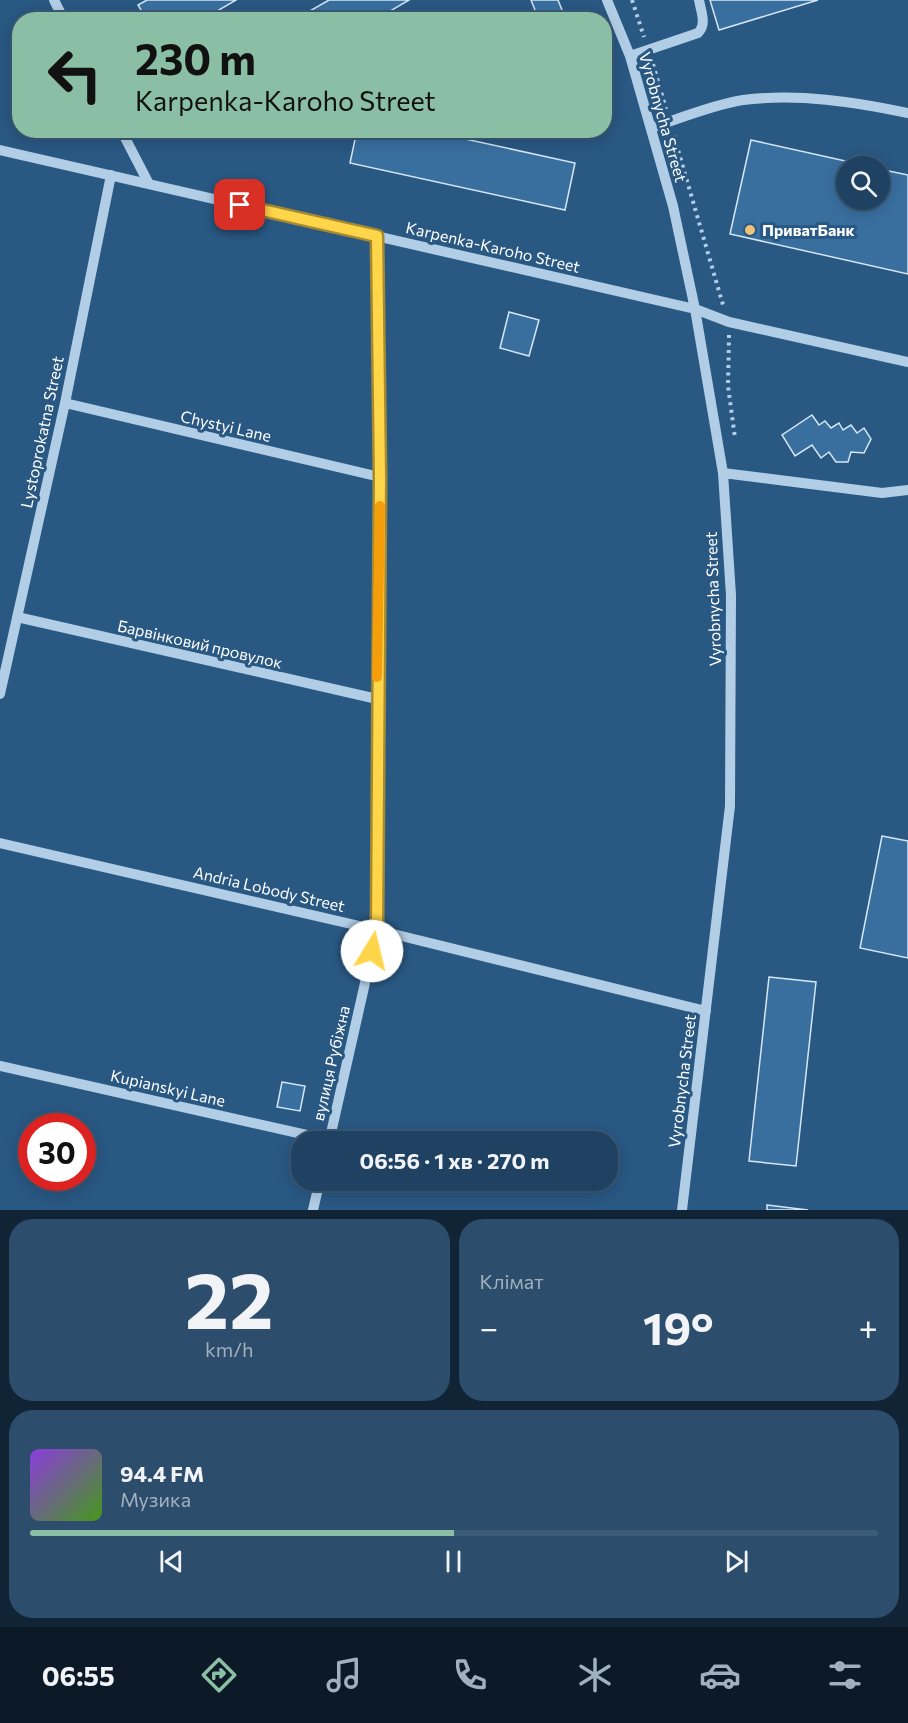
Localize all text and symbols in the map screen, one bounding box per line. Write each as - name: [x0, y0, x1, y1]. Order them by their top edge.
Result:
- text: 230 m: [135, 32, 256, 84]
- icon: left: [36, 36, 114, 114]
- street label: Vyrobnycha Street: [636, 50, 691, 185]
- text: Karpenka-Karoho Street: [135, 84, 436, 117]
- map controls: [836, 156, 890, 210]
- button: search: [836, 156, 890, 210]
- pin: [214, 179, 265, 230]
- icon: arrive: [223, 188, 256, 221]
- street label: Karpenka-Karoho Street: [404, 217, 582, 276]
- place label: ПриватБанк: [762, 220, 855, 239]
- marker: ПриватБанк: [743, 223, 757, 237]
- street label: Lystoprokatna Street: [16, 354, 67, 510]
- street label: Chystyi Lane: [179, 406, 273, 445]
- street label: Vyrobnycha Street: [701, 531, 724, 667]
- street label: Барвінковий провулок: [116, 615, 285, 672]
- street label: Andria Lobody Street: [191, 862, 347, 915]
- position arrow: [340, 919, 404, 983]
- street label: вулиця Рубіжна: [308, 1003, 353, 1122]
- street label: Vyrobnycha Street: [664, 1013, 699, 1149]
- street label: Kupianskyi Lane: [109, 1065, 227, 1110]
- speed limit sign: 30: [18, 1113, 96, 1191]
- text: 06:56 · 1 хв · 270 m: [360, 1147, 549, 1174]
- text: 22: [185, 1250, 274, 1345]
- text: Клімат: [480, 1269, 544, 1293]
- text: 19°: [643, 1299, 714, 1354]
- text: −: [480, 1306, 498, 1347]
- text: +: [859, 1306, 878, 1347]
- text: km/h: [205, 1337, 254, 1361]
- text: 94.4 FM: [120, 1460, 204, 1487]
- text: Музика: [120, 1487, 191, 1511]
- icon: previous: [155, 1545, 188, 1578]
- icon: pause: [437, 1545, 470, 1578]
- icon: next: [720, 1545, 753, 1578]
- icon: directions: [198, 1654, 240, 1696]
- icon: music: [323, 1654, 365, 1696]
- icon: phone: [449, 1654, 491, 1696]
- icon: climate: [574, 1654, 616, 1696]
- icon: car: [699, 1654, 741, 1696]
- icon: filters: [824, 1654, 866, 1696]
- text: 06:55: [42, 1659, 115, 1692]

